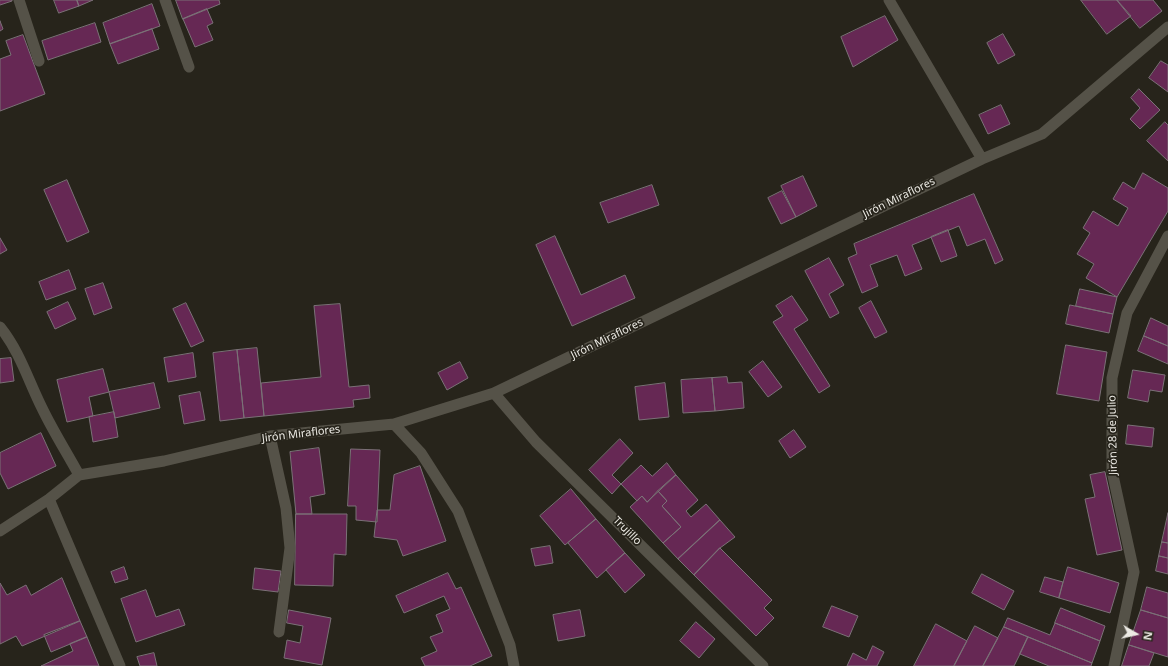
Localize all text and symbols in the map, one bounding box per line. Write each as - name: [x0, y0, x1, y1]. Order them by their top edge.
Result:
- street label: Jirón Miraflores: [861, 175, 937, 221]
- street label: Jirón Miraflores: [569, 316, 645, 362]
- street label: Jirón 28 de Julio: [1106, 395, 1120, 475]
- street label: Jirón Miraflores: [261, 423, 341, 445]
- street label: Trujillo: [610, 514, 644, 548]
- north arrow: [1116, 614, 1156, 654]
- text: N: [1140, 630, 1156, 642]

